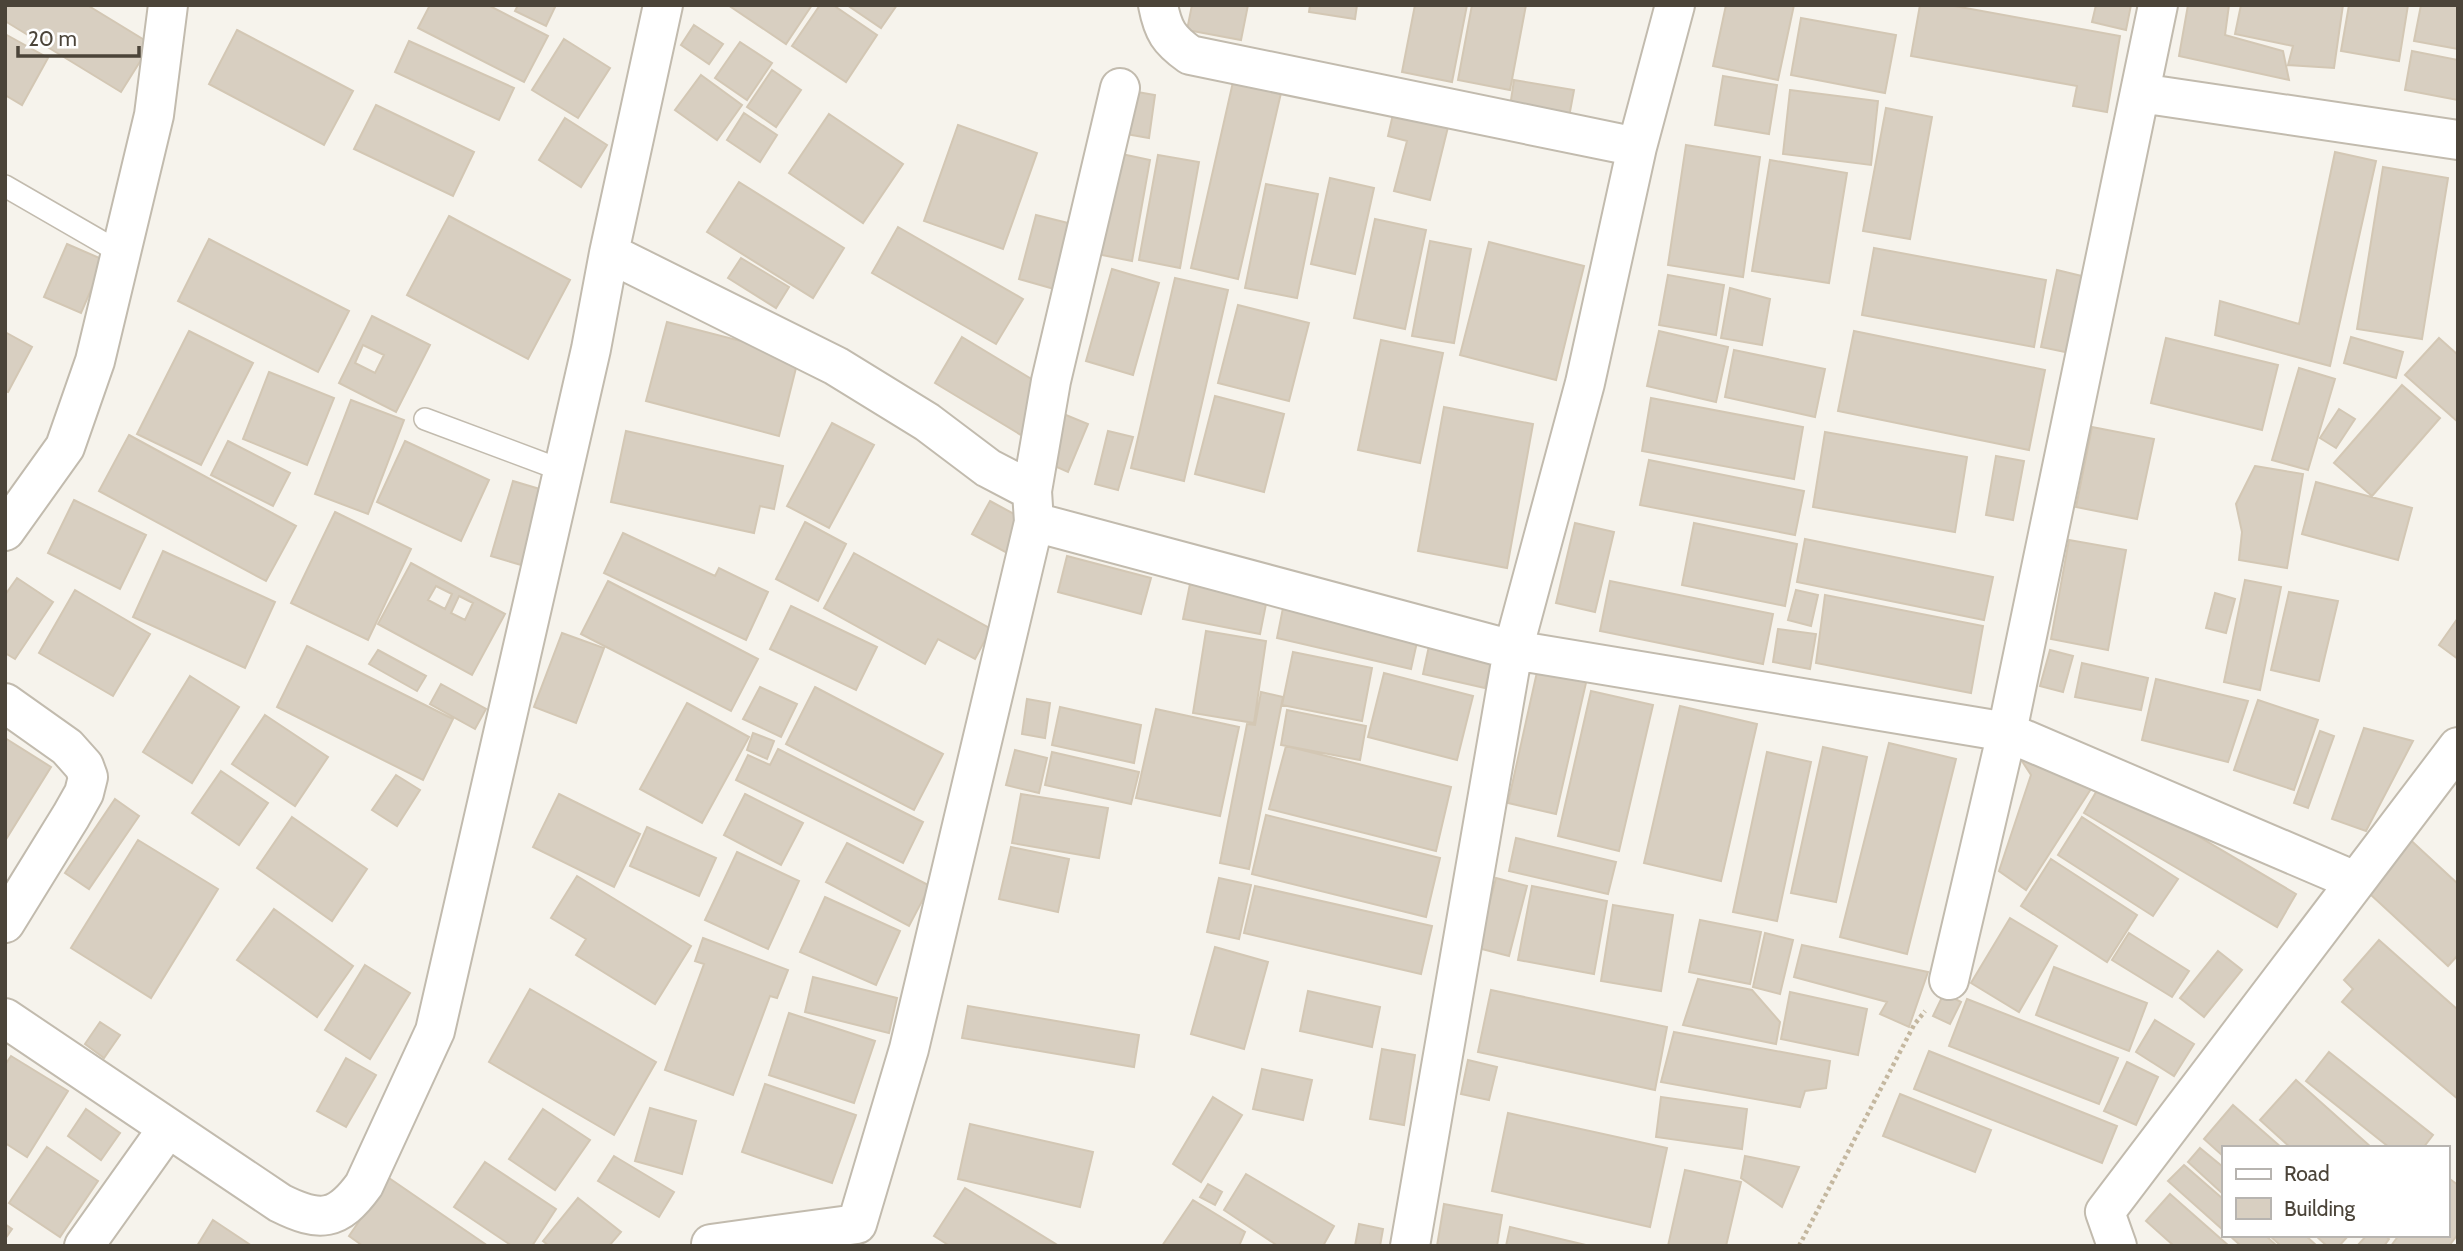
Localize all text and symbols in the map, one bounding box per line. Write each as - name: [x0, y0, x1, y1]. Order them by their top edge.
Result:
- scale bar: [18, 14, 138, 58]
- text: 20 m: [28, 26, 77, 51]
- legend: [2222, 1146, 2449, 1237]
- text: Road: [2284, 1161, 2330, 1186]
- text: Building: [2284, 1196, 2356, 1221]

